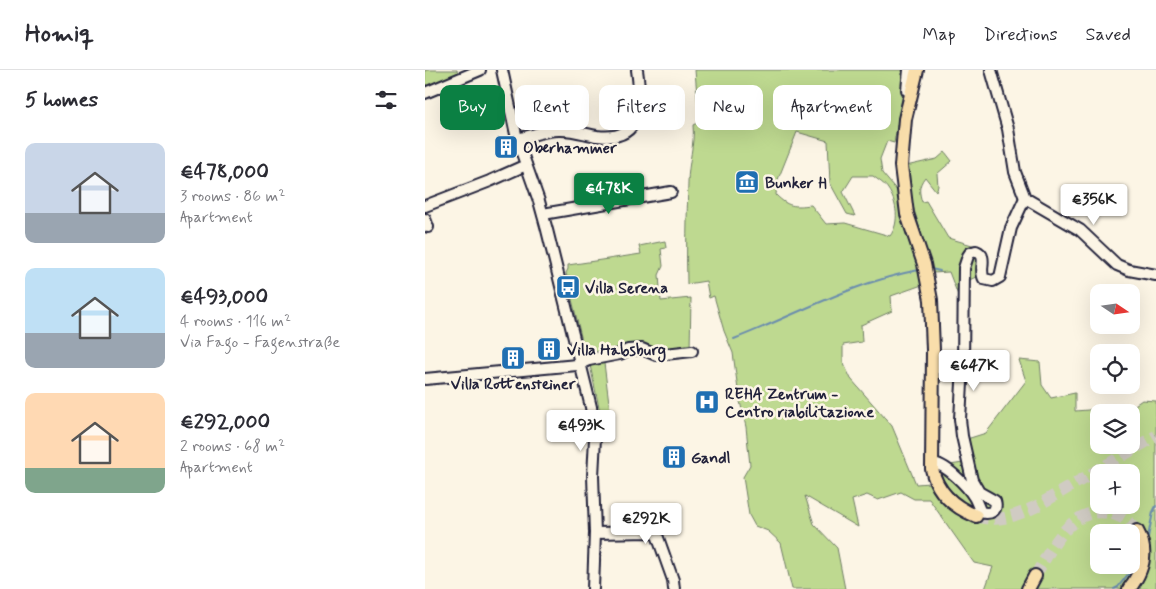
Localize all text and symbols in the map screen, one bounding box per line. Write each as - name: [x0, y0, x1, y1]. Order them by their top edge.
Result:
- text: Homiq: [25, 19, 94, 50]
- text: Map: [923, 23, 956, 47]
- text: Directions: [984, 23, 1058, 47]
- text: Saved: [1086, 23, 1131, 47]
- chip: Buy: [440, 85, 505, 130]
- chip: Rent: [515, 85, 589, 130]
- chip: Filters: [599, 85, 685, 130]
- chip: New: [695, 85, 763, 130]
- chip: Apartment: [773, 85, 891, 130]
- text: 5 homes: [25, 86, 98, 114]
- icon: filters: [372, 86, 400, 114]
- building icon: Oberhammer: [493, 134, 519, 160]
- place label: Oberhammer: [523, 138, 617, 159]
- text: €478,000: [180, 158, 269, 186]
- icon: home: [65, 163, 125, 223]
- museum icon: Bunker H: [734, 169, 760, 195]
- pin: €478K: [574, 172, 644, 215]
- place label: Bunker H: [765, 173, 827, 194]
- text: €478K: [585, 178, 633, 199]
- pin: €356K: [1059, 184, 1129, 226]
- text: 3 rooms · 86 m²: [180, 186, 285, 207]
- text: €356K: [1071, 189, 1117, 210]
- text: Apartment: [180, 207, 253, 228]
- bus stop icon: Villa Serena: [555, 274, 581, 300]
- place label: Villa Serena: [585, 278, 668, 299]
- text: €493,000: [180, 283, 268, 311]
- north arrow: [1090, 284, 1140, 334]
- map controls: [1090, 284, 1140, 574]
- icon: home: [65, 288, 125, 348]
- text: 4 rooms · 116 m²: [180, 311, 291, 332]
- text: Via Fago - Fagenstraße: [180, 332, 340, 353]
- building icon: Villa Habsburg: [536, 336, 562, 362]
- place label: Villa Habsburg: [567, 340, 666, 363]
- button: locate: [1090, 344, 1140, 394]
- building icon: Villa Rottensteiner: [500, 345, 526, 371]
- pin: €647K: [939, 350, 1009, 392]
- text: €647K: [950, 355, 998, 376]
- place label: Villa Rottensteiner: [451, 374, 576, 395]
- place label: REHA Zentrum - Centro riabilitazione: [725, 384, 874, 423]
- hospital icon: REHA Zentrum - Centro riabilitazione: [694, 389, 720, 415]
- button: layers: [1090, 404, 1140, 454]
- text: €292,000: [180, 408, 270, 436]
- pin: €493K: [546, 410, 616, 452]
- icon: home: [65, 413, 125, 473]
- text: €493K: [557, 415, 605, 436]
- text: 2 rooms · 68 m²: [180, 436, 285, 457]
- building icon: Gandl: [661, 444, 687, 470]
- place label: Gandl: [691, 448, 730, 469]
- text: Apartment: [180, 457, 253, 478]
- button: +: [1090, 464, 1140, 514]
- pin: €292K: [611, 502, 681, 545]
- text: €292K: [622, 508, 670, 529]
- button: −: [1090, 524, 1140, 574]

